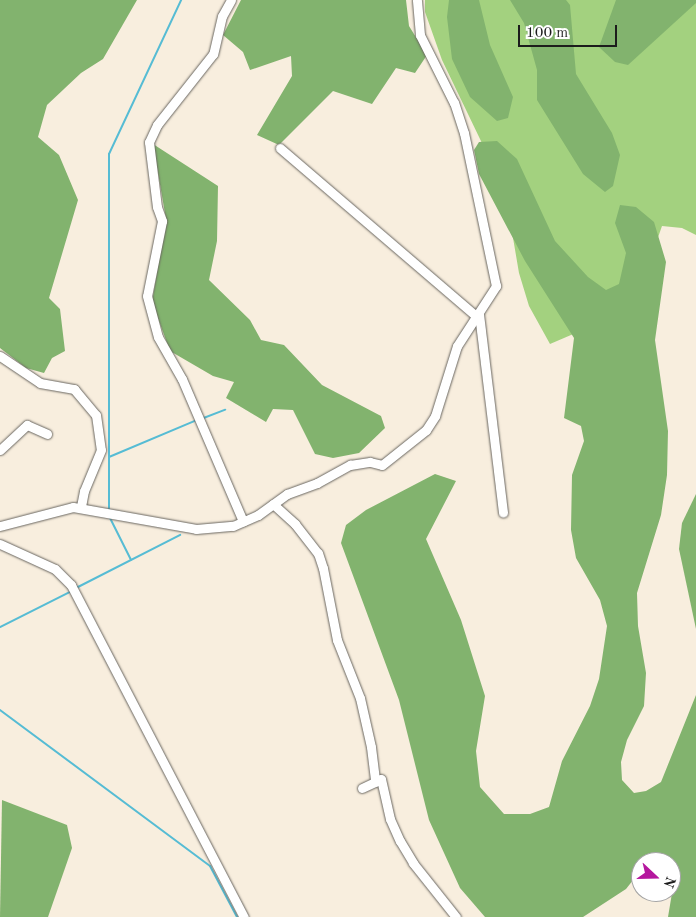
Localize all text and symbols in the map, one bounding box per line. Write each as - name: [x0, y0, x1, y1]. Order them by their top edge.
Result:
- scale bar: [521, 15, 620, 47]
- text: 100 m: [526, 26, 568, 41]
- north arrow: [631, 852, 681, 902]
- text: N: [661, 875, 678, 890]

